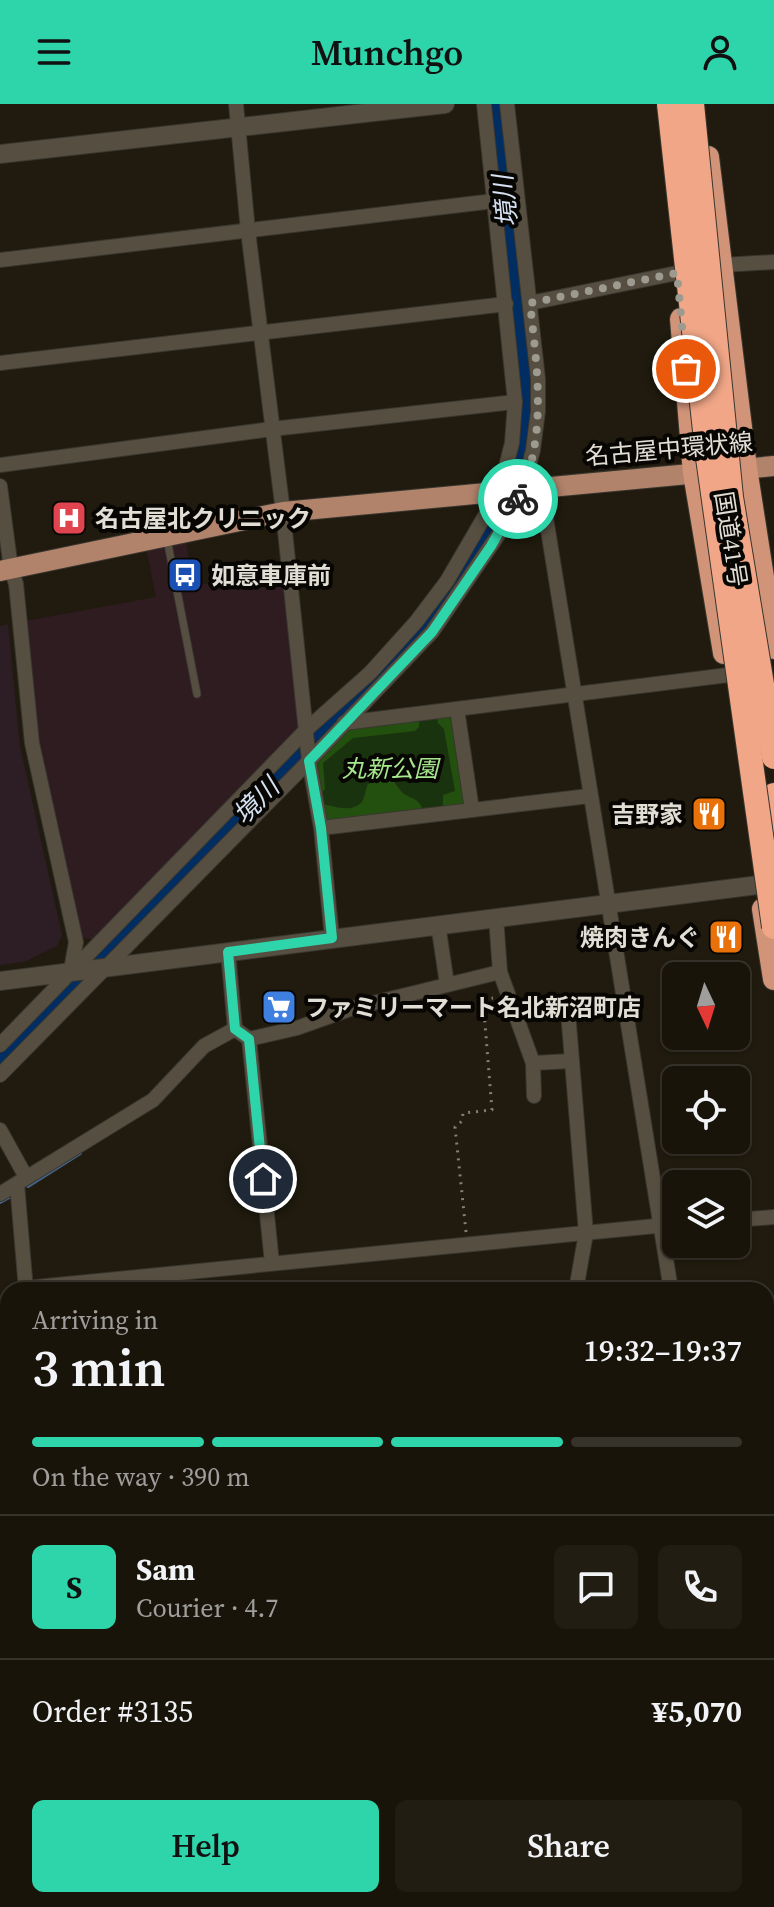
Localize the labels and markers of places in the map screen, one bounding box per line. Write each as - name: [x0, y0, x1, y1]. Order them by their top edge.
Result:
- pin: [652, 335, 720, 403]
- hospital icon: 名古屋北クリニック: [50, 499, 88, 537]
- place label: 名古屋北クリニック: [95, 502, 311, 535]
- bus stop icon: 如意車庫前: [166, 556, 204, 594]
- place label: 如意車庫前: [211, 559, 331, 592]
- restaurant icon: 吉野家: [690, 795, 728, 833]
- place label: 吉野家: [611, 798, 683, 831]
- restaurant icon: 焼肉きんぐ: [707, 918, 745, 956]
- place label: 焼肉きんぐ: [580, 921, 700, 954]
- supermarket icon: ファミリーマート名北新沼町店: [260, 988, 298, 1026]
- place label: ファミリーマート名北新沼町店: [305, 991, 641, 1024]
- pin: [229, 1145, 297, 1213]

